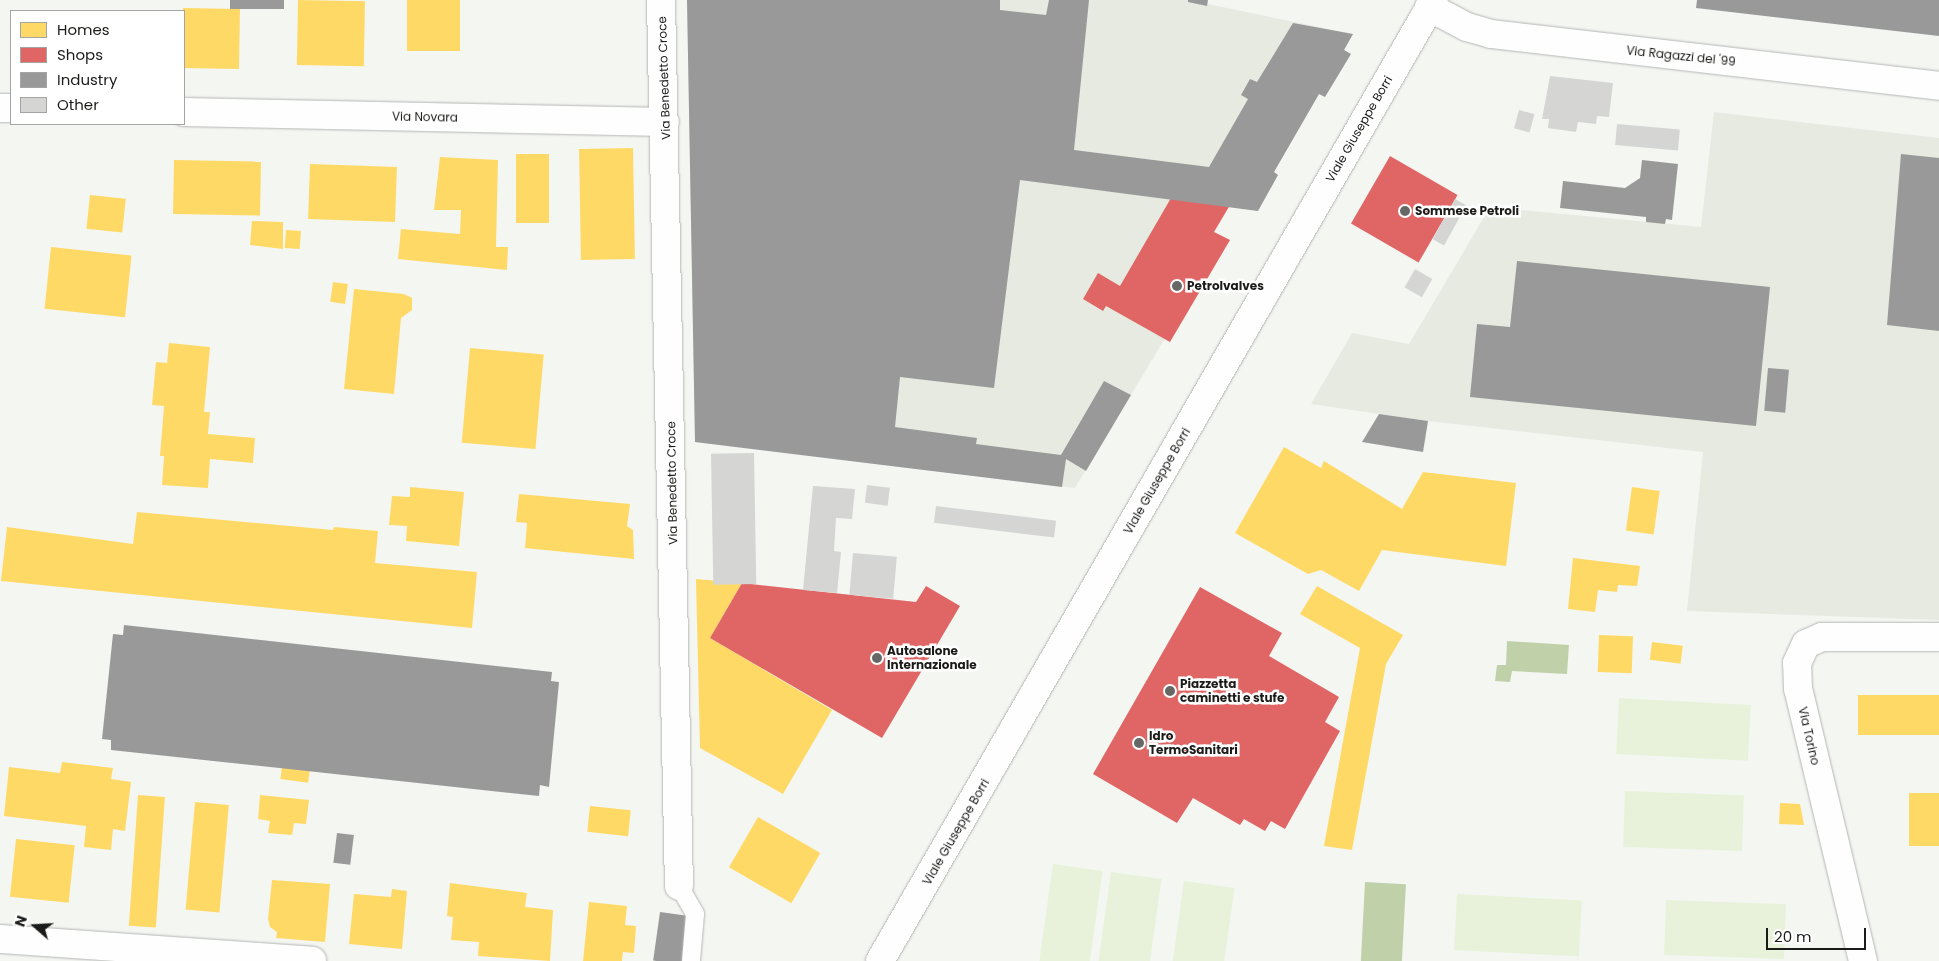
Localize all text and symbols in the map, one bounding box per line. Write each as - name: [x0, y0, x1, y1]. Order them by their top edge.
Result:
- legend: [10, 10, 185, 125]
- street label: Via Benedetto Croce: [655, 16, 673, 140]
- text: Homes: [57, 19, 110, 40]
- street label: Via Ragazzi del '99: [1626, 43, 1736, 69]
- text: Shops: [57, 44, 103, 65]
- text: Industry: [57, 69, 117, 90]
- street label: Viale Giuseppe Borri: [1323, 73, 1395, 185]
- text: Other: [57, 94, 99, 115]
- street label: Via Novara: [392, 109, 458, 125]
- place label: Sommese Petroli: [1415, 204, 1519, 218]
- marker: Sommese Petroli: [1399, 205, 1411, 217]
- place label: Petrolvalves: [1187, 279, 1264, 293]
- marker: Petrolvalves: [1171, 280, 1183, 292]
- street label: Via Benedetto Croce: [664, 421, 680, 545]
- street label: Viale Giuseppe Borri: [1121, 425, 1193, 537]
- place label: Autosalone Internazionale: [887, 644, 977, 672]
- marker: Autosalone Internazionale: [871, 652, 883, 664]
- place label: Piazzetta caminetti e stufe: [1180, 677, 1284, 705]
- marker: Piazzetta caminetti e stufe: [1164, 685, 1176, 697]
- street label: Via Torino: [1795, 705, 1823, 767]
- place label: Idro TermoSanitari: [1149, 729, 1238, 757]
- marker: Idro TermoSanitari: [1133, 737, 1145, 749]
- street label: Viale Giuseppe Borri: [920, 776, 992, 888]
- north arrow: [10, 901, 60, 951]
- text: N: [10, 913, 32, 929]
- scale bar: [1769, 918, 1869, 950]
- text: 20 m: [1774, 926, 1812, 947]

